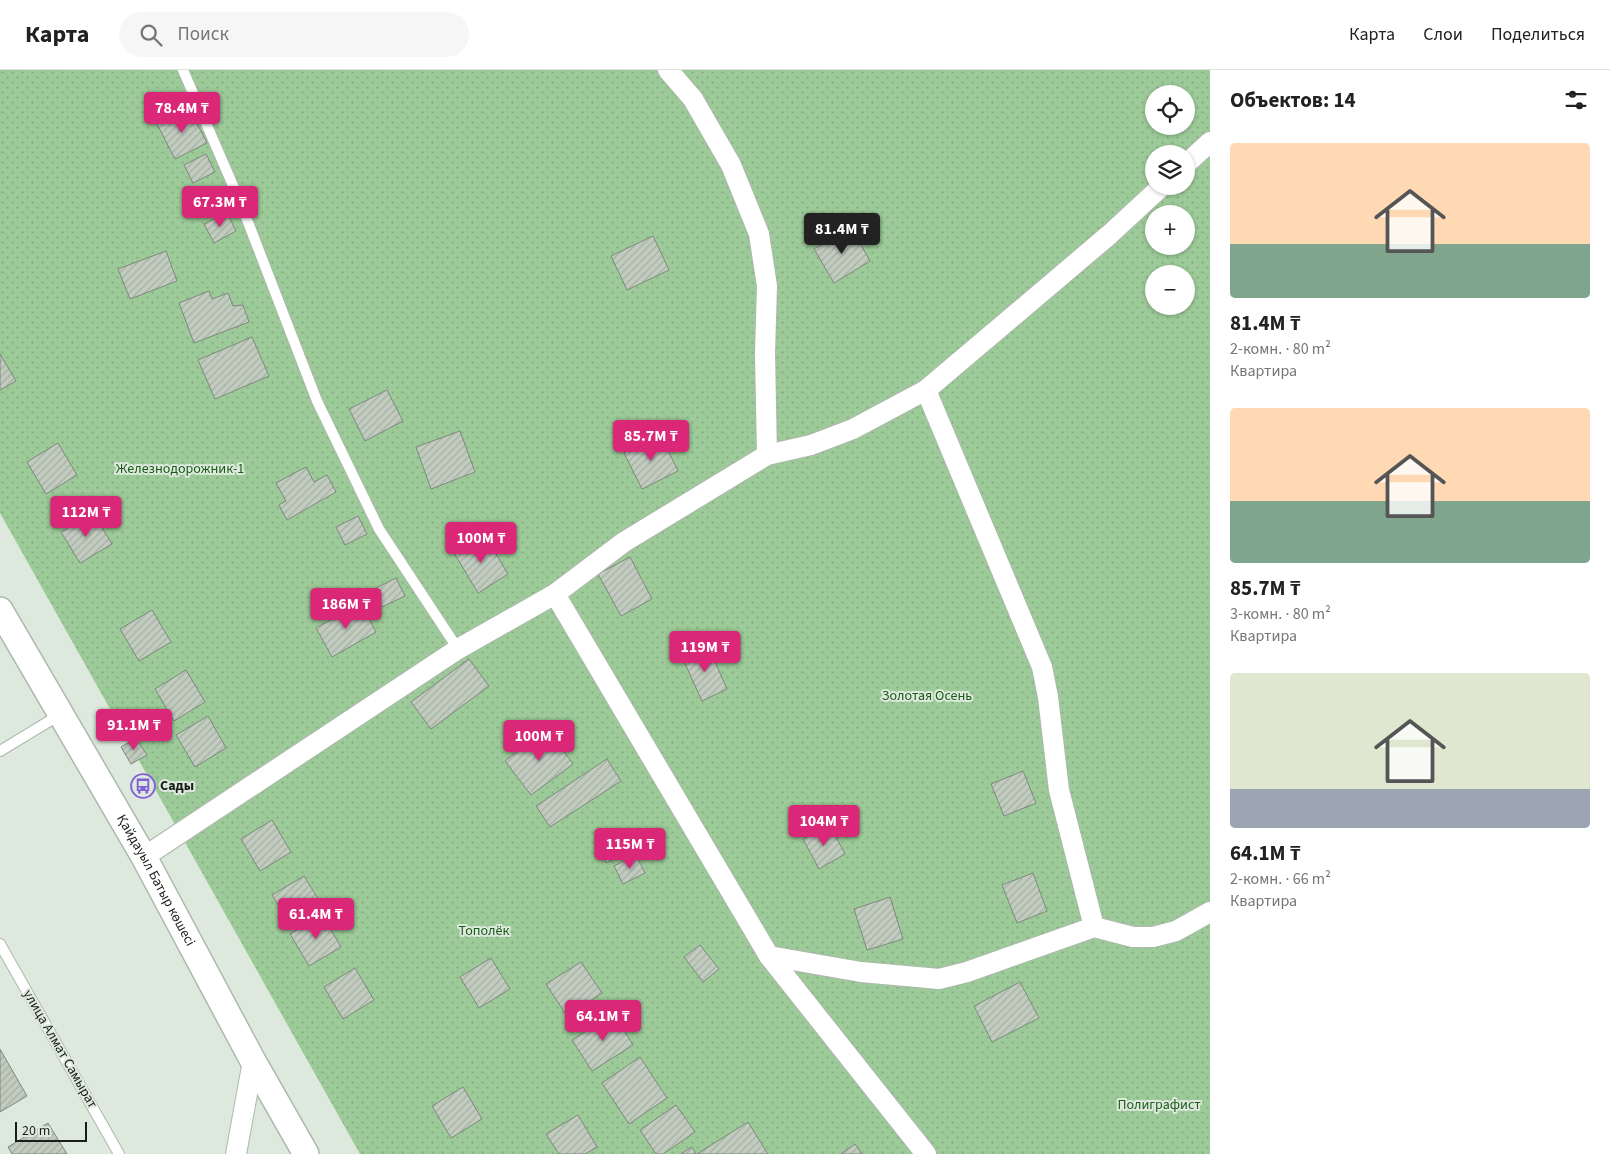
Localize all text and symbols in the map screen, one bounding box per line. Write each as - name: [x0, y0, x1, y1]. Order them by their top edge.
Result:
- search box: [119, 12, 469, 57]
- text: Карта: [25, 17, 89, 52]
- icon: search: [137, 21, 165, 49]
- text: Поиск: [177, 21, 229, 48]
- text: Карта: [1349, 22, 1395, 47]
- text: Слои: [1423, 22, 1463, 47]
- text: Поделиться: [1491, 22, 1585, 47]
- map controls: [1145, 85, 1195, 315]
- button: locate: [1145, 85, 1195, 135]
- text: Объектов: 14: [1230, 85, 1356, 115]
- icon: filters: [1562, 86, 1590, 114]
- pin: 78.4M ₸: [136, 92, 228, 134]
- text: 78.4M ₸: [155, 97, 209, 119]
- button: layers: [1145, 145, 1195, 195]
- icon: home: [1365, 176, 1455, 266]
- pin: 67.3M ₸: [174, 186, 266, 228]
- text: 67.3M ₸: [193, 191, 247, 213]
- button: +: [1145, 205, 1195, 255]
- pin: 81.4M ₸: [796, 212, 888, 255]
- text: 81.4M ₸: [815, 218, 869, 240]
- button: −: [1145, 265, 1195, 315]
- text: 81.4M ₸: [1230, 308, 1301, 338]
- text: 2-комн. · 80 m²: [1230, 338, 1331, 360]
- text: Квартира: [1230, 360, 1297, 382]
- pin: 85.7M ₸: [605, 420, 697, 462]
- text: 85.7M ₸: [624, 425, 678, 447]
- icon: home: [1365, 441, 1455, 531]
- park label: Железнодорожник-1: [116, 459, 244, 479]
- pin: 112M ₸: [45, 496, 127, 538]
- text: 112M ₸: [61, 501, 111, 523]
- pin: 100M ₸: [440, 522, 522, 564]
- text: 100M ₸: [456, 527, 506, 549]
- text: 85.7M ₸: [1230, 573, 1301, 603]
- pin: 186M ₸: [305, 588, 387, 630]
- text: 186M ₸: [321, 593, 371, 615]
- text: 3-комн. · 80 m²: [1230, 603, 1331, 625]
- text: Квартира: [1230, 625, 1297, 647]
- pin: 119M ₸: [664, 630, 746, 673]
- text: 119M ₸: [680, 636, 730, 658]
- park label: Золотая Осень: [882, 686, 972, 706]
- icon: home: [1365, 706, 1455, 796]
- pin: 91.1M ₸: [88, 708, 180, 751]
- text: 91.1M ₸: [107, 714, 161, 736]
- pin: 100M ₸: [498, 720, 580, 762]
- text: 100M ₸: [514, 725, 564, 747]
- bus stop icon: Сады: [130, 773, 156, 799]
- place label: Сады: [160, 776, 194, 796]
- pin: 104M ₸: [783, 804, 865, 847]
- text: 104M ₸: [799, 810, 849, 832]
- street label: Қайдауыл Батыр көшесі: [111, 811, 200, 950]
- pin: 115M ₸: [589, 828, 671, 870]
- text: 115M ₸: [605, 833, 655, 855]
- text: 64.1M ₸: [1230, 838, 1301, 868]
- text: 2-комн. · 66 m²: [1230, 868, 1331, 890]
- text: Квартира: [1230, 890, 1297, 912]
- pin: 61.4M ₸: [270, 898, 362, 940]
- text: 61.4M ₸: [289, 903, 343, 925]
- park label: Тополёк: [459, 921, 509, 941]
- street label: улица Алмат Самырат: [18, 986, 102, 1113]
- pin: 64.1M ₸: [557, 1000, 649, 1042]
- text: 64.1M ₸: [576, 1005, 630, 1027]
- park label: Полиграфист: [1117, 1095, 1201, 1115]
- scale bar: [15, 1119, 88, 1142]
- text: 20 m: [22, 1121, 50, 1141]

